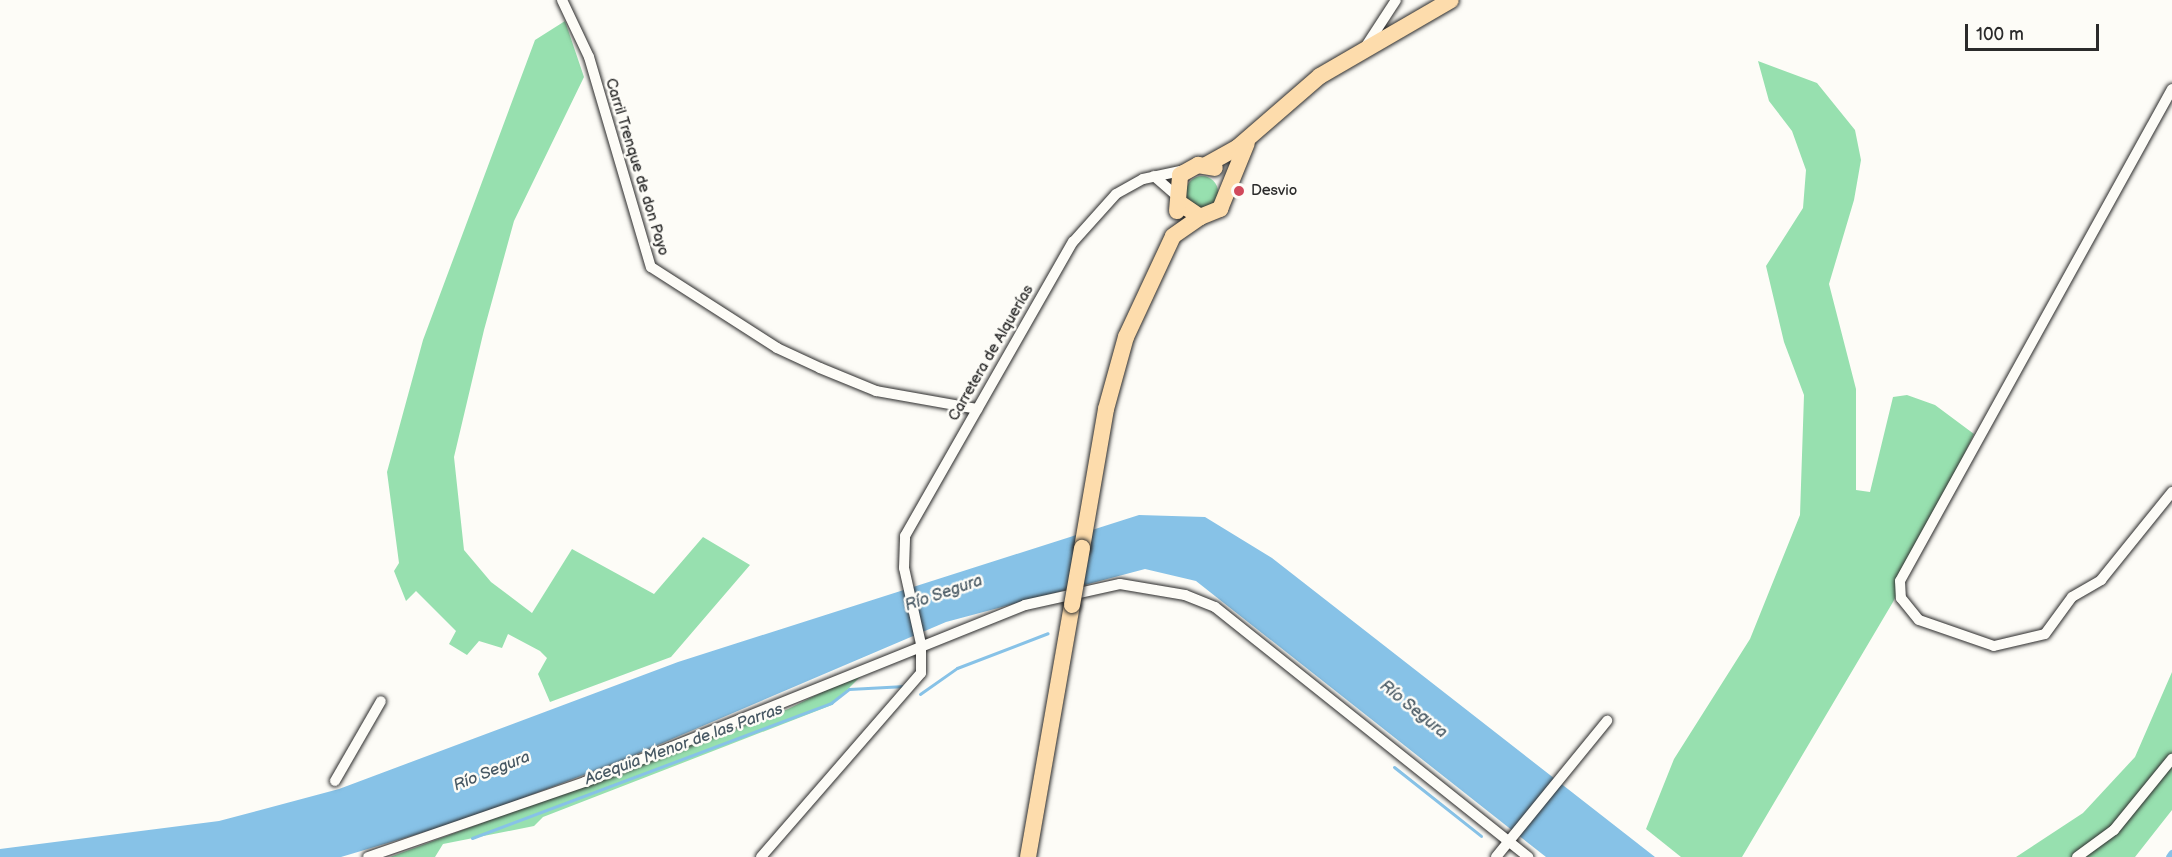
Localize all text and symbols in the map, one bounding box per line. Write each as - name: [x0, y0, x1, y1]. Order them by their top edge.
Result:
- scale bar: [1968, 12, 2102, 50]
- text: 100 m: [1976, 24, 2024, 45]
- street label: Carril Trenque de don Payo: [601, 76, 673, 258]
- place label: Desvio: [1251, 182, 1297, 200]
- marker: Desvio: [1232, 184, 1246, 198]
- street label: Carretera de Alquerías: [945, 282, 1037, 424]
- water label: Río Segura: [902, 572, 986, 616]
- water label: Río Segura: [1375, 677, 1451, 743]
- water label: Acequia Menor de las Parras: [582, 700, 786, 790]
- water label: Río Segura: [451, 748, 533, 796]

